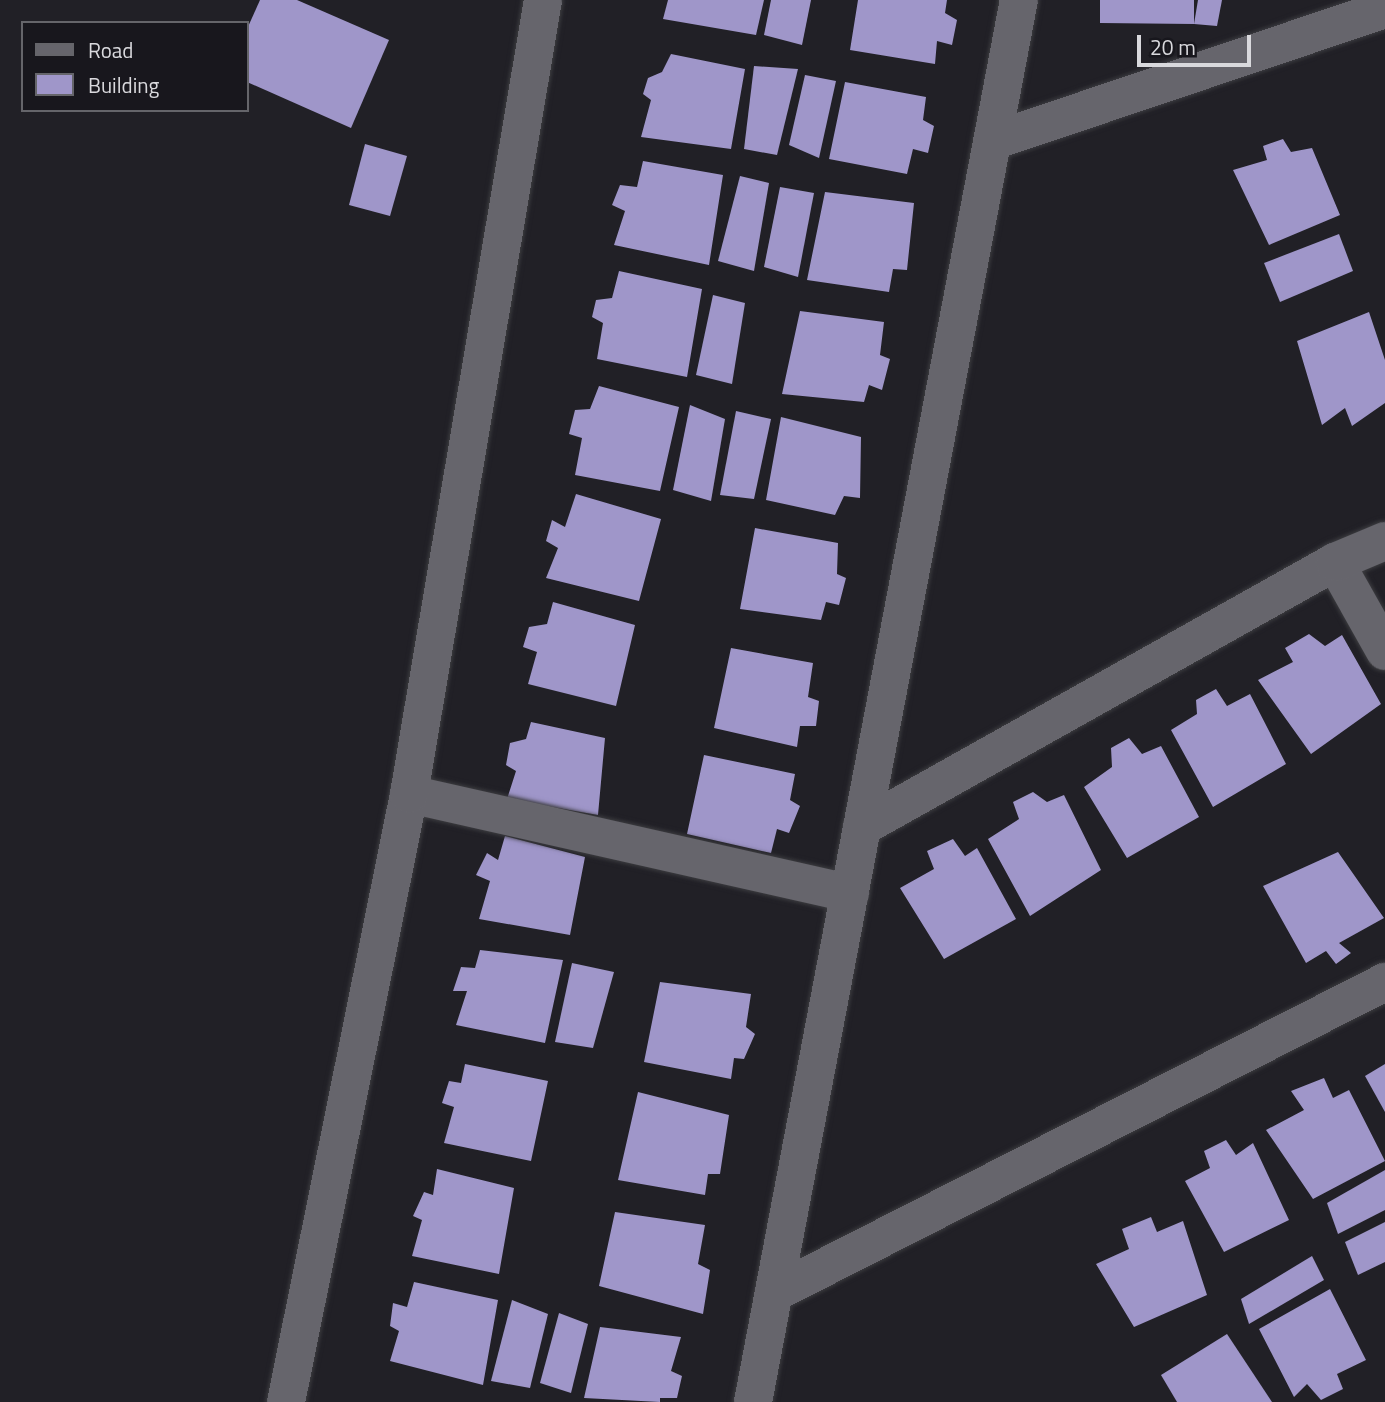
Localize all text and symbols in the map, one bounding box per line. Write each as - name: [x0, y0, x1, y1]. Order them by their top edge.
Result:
- legend: [21, 21, 248, 112]
- scale bar: [1140, 21, 1254, 65]
- text: 20 m: [1150, 31, 1196, 63]
- text: Road: [88, 34, 133, 66]
- text: Building: [88, 69, 159, 101]

